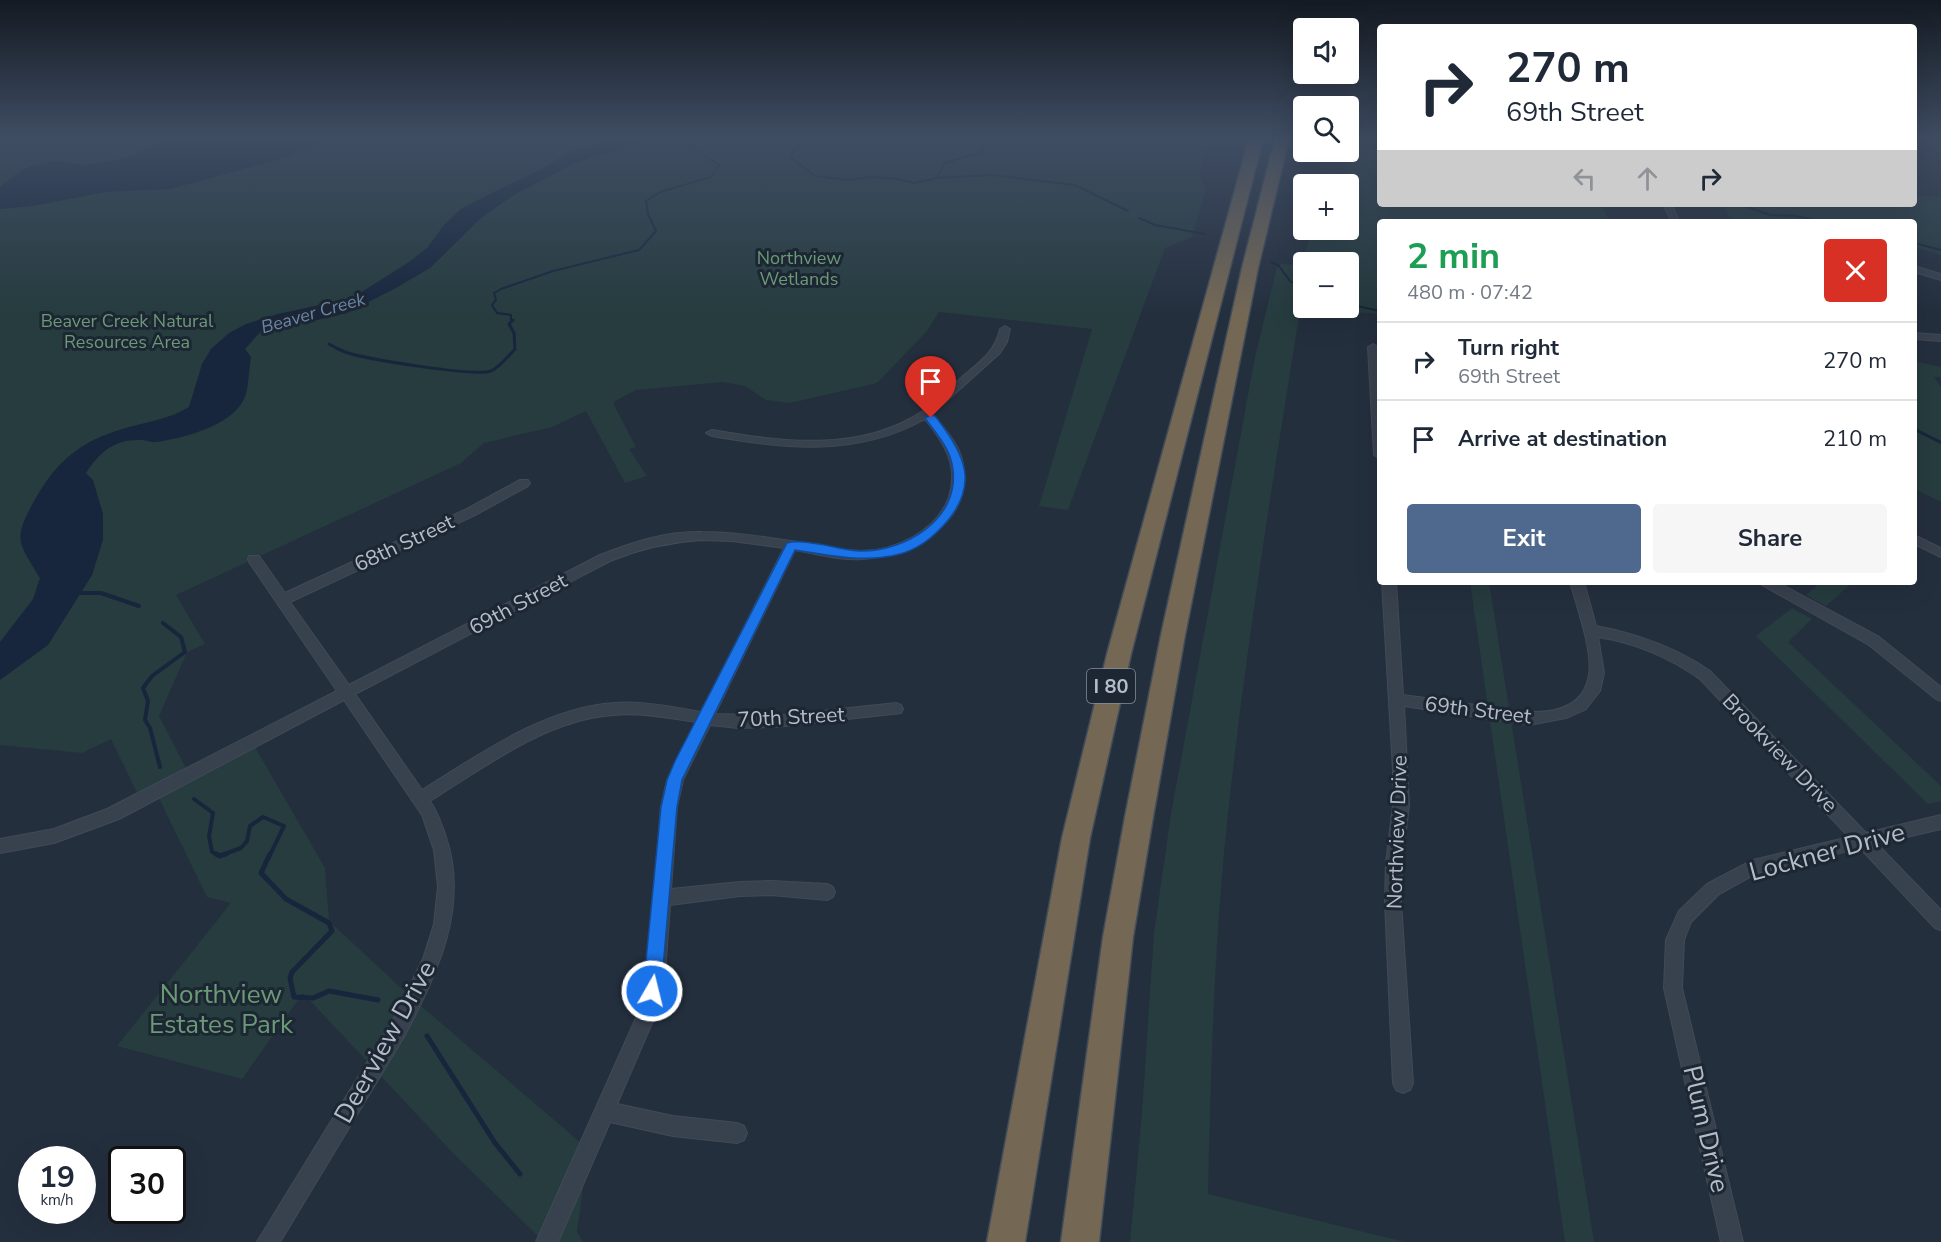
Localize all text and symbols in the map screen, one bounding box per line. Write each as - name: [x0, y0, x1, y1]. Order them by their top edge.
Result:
- map controls: [1293, 18, 1359, 318]
- button: sound: [1293, 18, 1359, 84]
- text: 270 m: [1506, 40, 1630, 97]
- icon: right: [1407, 48, 1485, 126]
- text: 69th Street: [1506, 94, 1644, 131]
- button: search: [1293, 96, 1359, 162]
- icon: left: [1568, 162, 1601, 195]
- icon: ahead: [1631, 162, 1664, 195]
- icon: right: [1694, 162, 1727, 195]
- button: +: [1293, 174, 1359, 240]
- text: 2 min: [1407, 232, 1500, 281]
- button: close: [1824, 239, 1887, 302]
- park label: Northview Wetlands: [757, 246, 841, 291]
- button: −: [1293, 252, 1359, 318]
- text: 480 m · 07:42: [1407, 279, 1533, 306]
- water label: Beaver Creek: [258, 286, 369, 339]
- park label: Beaver Creek Natural Resources Area: [41, 309, 214, 354]
- text: Turn right: [1458, 333, 1559, 363]
- icon: right: [1407, 345, 1440, 378]
- text: 270 m: [1823, 346, 1887, 376]
- pin: [905, 356, 956, 418]
- text: 69th Street: [1458, 363, 1560, 390]
- icon: arrive: [914, 365, 947, 398]
- icon: arrive: [1407, 423, 1440, 456]
- text: Arrive at destination: [1458, 424, 1667, 454]
- text: 210 m: [1823, 424, 1887, 454]
- button: Exit: [1407, 504, 1641, 573]
- button: Share: [1653, 504, 1887, 573]
- street label: 68th Street: [350, 507, 459, 578]
- street label: 69th Street: [464, 566, 572, 642]
- road number: I 80: [1087, 669, 1135, 703]
- street label: Brookview Drive: [1716, 688, 1844, 818]
- street label: 69th Street: [1423, 690, 1534, 731]
- street label: 70th Street: [737, 700, 846, 734]
- street label: Northview Drive: [1380, 755, 1414, 909]
- street label: Lockner Drive: [1745, 814, 1909, 890]
- street label: Deerview Drive: [326, 955, 444, 1129]
- position arrow: [620, 959, 684, 1023]
- park label: Northview Estates Park: [149, 977, 294, 1042]
- street label: Plum Drive: [1674, 1062, 1738, 1196]
- speed limit sign: 30: [108, 1146, 186, 1224]
- text: 19: [39, 1157, 75, 1198]
- text: km/h: [40, 1190, 74, 1210]

